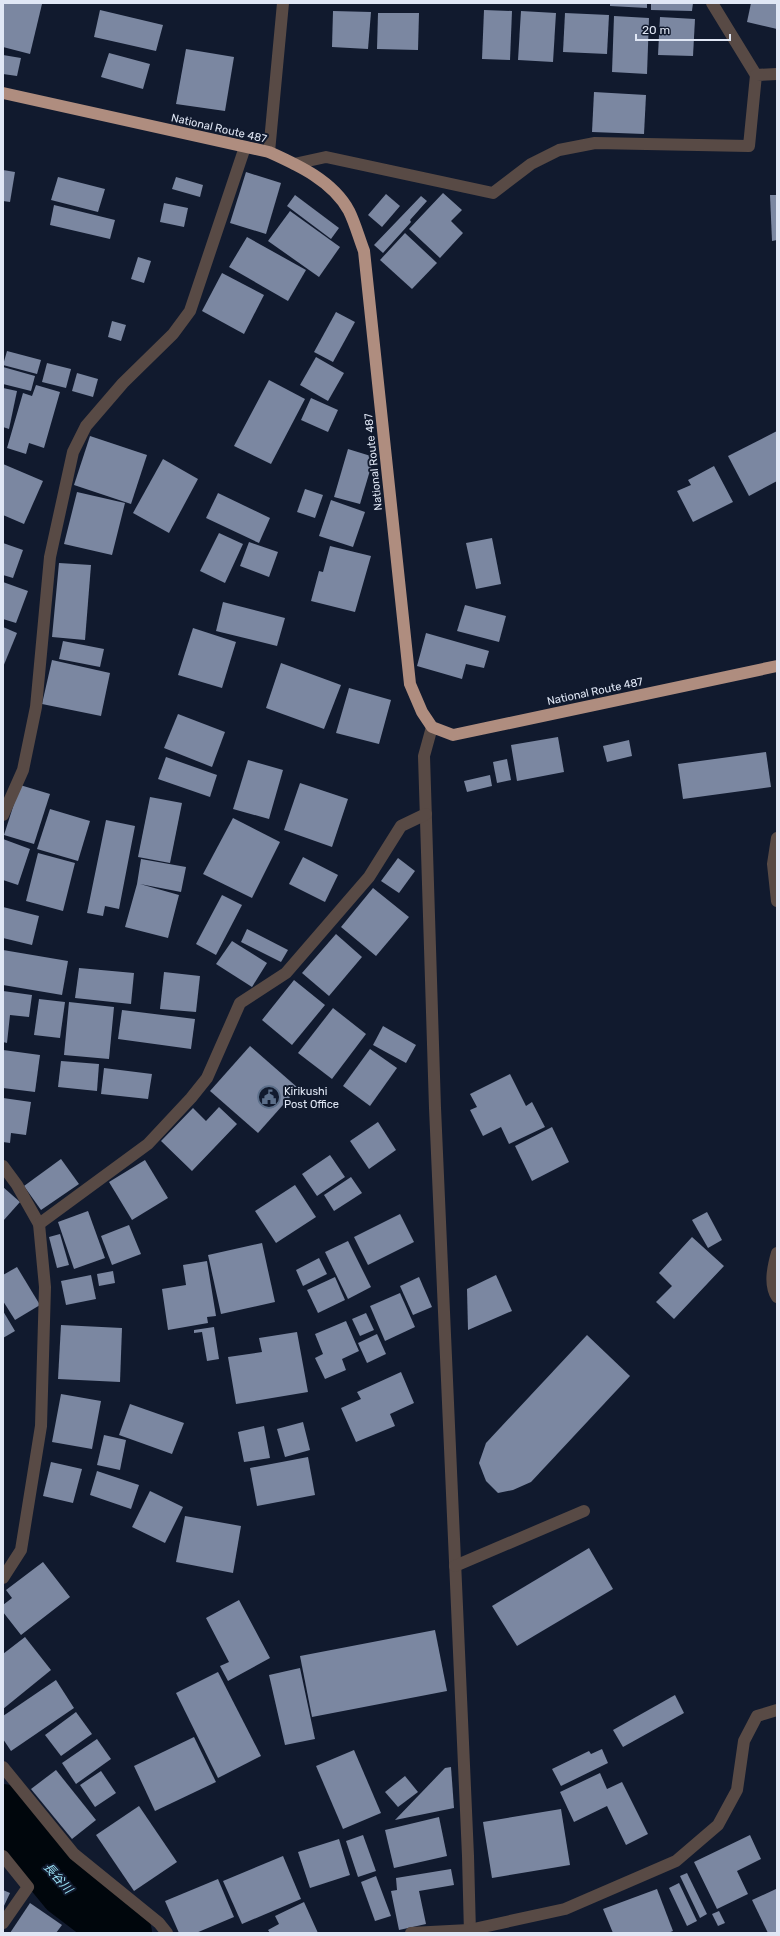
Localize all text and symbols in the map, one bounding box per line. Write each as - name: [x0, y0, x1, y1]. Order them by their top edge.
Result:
- scale bar: [636, 16, 730, 42]
- text: 20 m: [642, 23, 670, 37]
- street label: National Route 487: [170, 111, 268, 146]
- street label: National Route 487: [362, 412, 385, 511]
- street label: National Route 487: [546, 675, 645, 708]
- public building icon: Kirikushi Post Office: [256, 1084, 282, 1110]
- place label: Kirikushi Post Office: [284, 1085, 339, 1111]
- water label: 長谷川: [41, 1860, 77, 1898]

